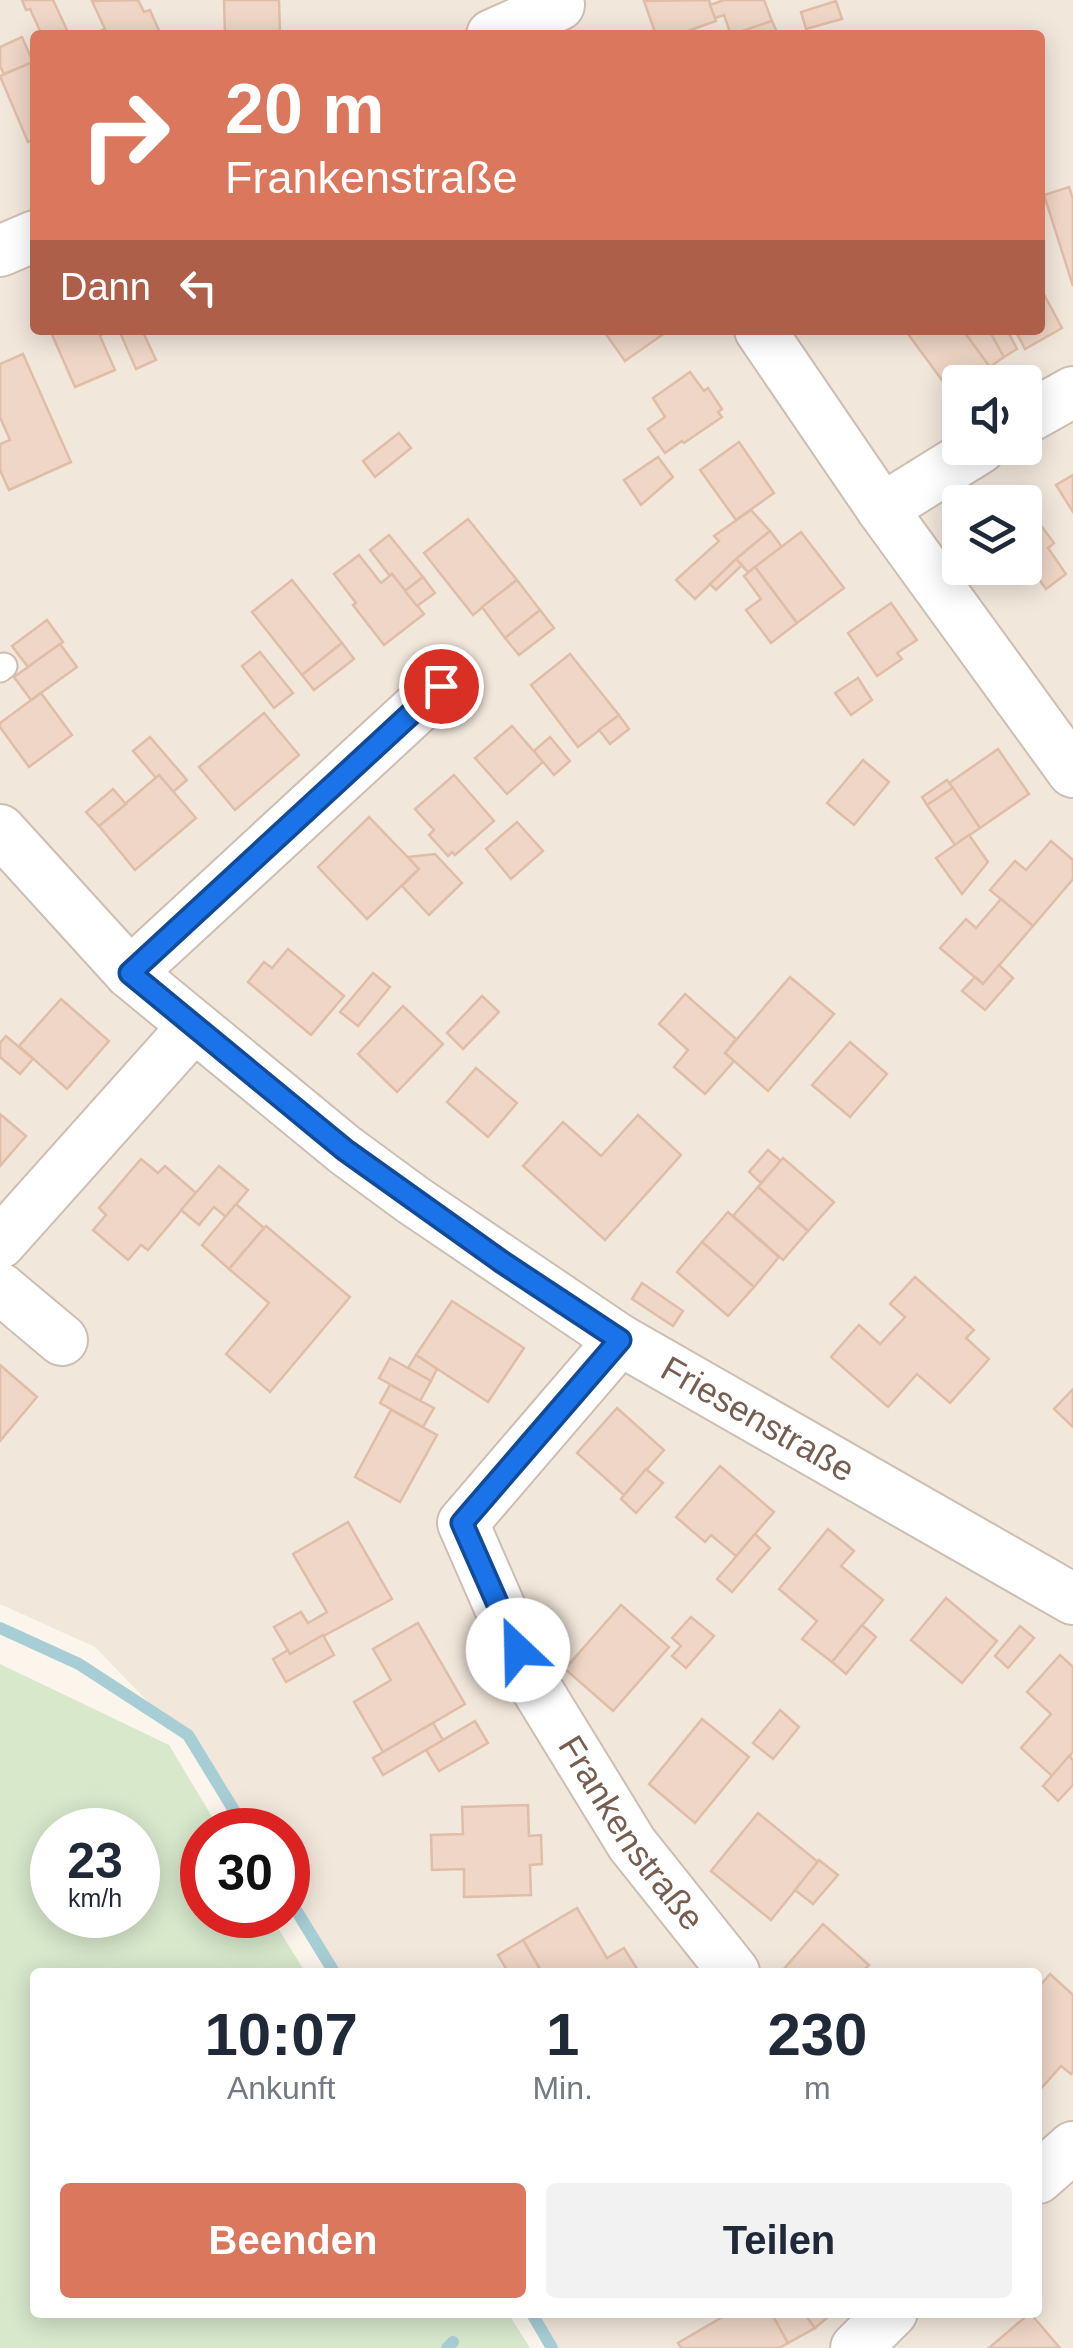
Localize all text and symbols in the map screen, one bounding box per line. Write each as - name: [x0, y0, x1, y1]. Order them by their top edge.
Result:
- icon: right: [60, 70, 190, 200]
- text: 20 m: [225, 70, 385, 148]
- text: Frankenstraße: [225, 152, 518, 203]
- icon: left: [171, 260, 226, 315]
- text: Dann: [60, 266, 151, 308]
- map controls: [942, 365, 1042, 585]
- button: sound: [942, 365, 1042, 465]
- button: layers: [942, 485, 1042, 585]
- pin: [399, 644, 484, 729]
- icon: arrive: [414, 659, 469, 714]
- street label: Friesenstraße: [655, 1348, 862, 1489]
- position arrow: [466, 1598, 570, 1702]
- street label: Frankenstraße: [551, 1728, 712, 1937]
- speed limit sign: 30: [180, 1808, 310, 1938]
- text: 23: [67, 1833, 123, 1889]
- text: km/h: [68, 1884, 122, 1912]
- text: 10:07: [204, 2001, 358, 2068]
- text: 1: [546, 2001, 579, 2068]
- text: 230: [767, 2001, 867, 2068]
- text: Ankunft: [227, 2070, 335, 2106]
- text: Min.: [532, 2070, 593, 2106]
- text: m: [804, 2070, 831, 2106]
- button: Beenden: [60, 2183, 526, 2298]
- button: Teilen: [546, 2183, 1012, 2298]

